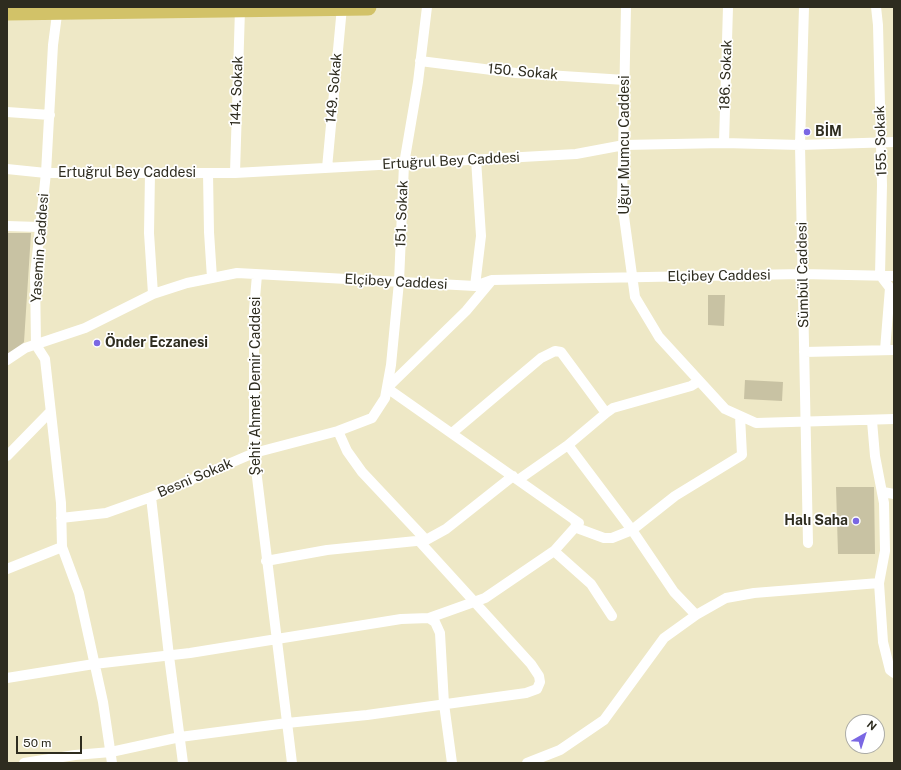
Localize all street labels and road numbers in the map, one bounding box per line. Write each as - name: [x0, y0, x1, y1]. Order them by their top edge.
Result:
- street label: 186. Sokak: [716, 39, 736, 111]
- street label: 149. Sokak: [323, 52, 345, 124]
- street label: 144. Sokak: [227, 56, 247, 126]
- street label: 150. Sokak: [487, 61, 559, 83]
- street label: Uğur Mumcu Caddesi: [617, 75, 633, 215]
- street label: 155. Sokak: [871, 105, 891, 177]
- street label: Ertuğrul Bey Caddesi: [382, 149, 520, 173]
- street label: Ertuğrul Bey Caddesi: [58, 165, 196, 181]
- street label: 151. Sokak: [392, 180, 412, 248]
- street label: Yasemin Caddesi: [28, 193, 52, 303]
- street label: Sümbül Caddesi: [794, 222, 812, 328]
- street label: Elçibey Caddesi: [667, 267, 771, 285]
- street label: Elçibey Caddesi: [344, 271, 448, 293]
- street label: Şehit Ahmet Demir Caddesi: [248, 297, 264, 475]
- street label: Besni Sokak: [155, 455, 235, 501]

